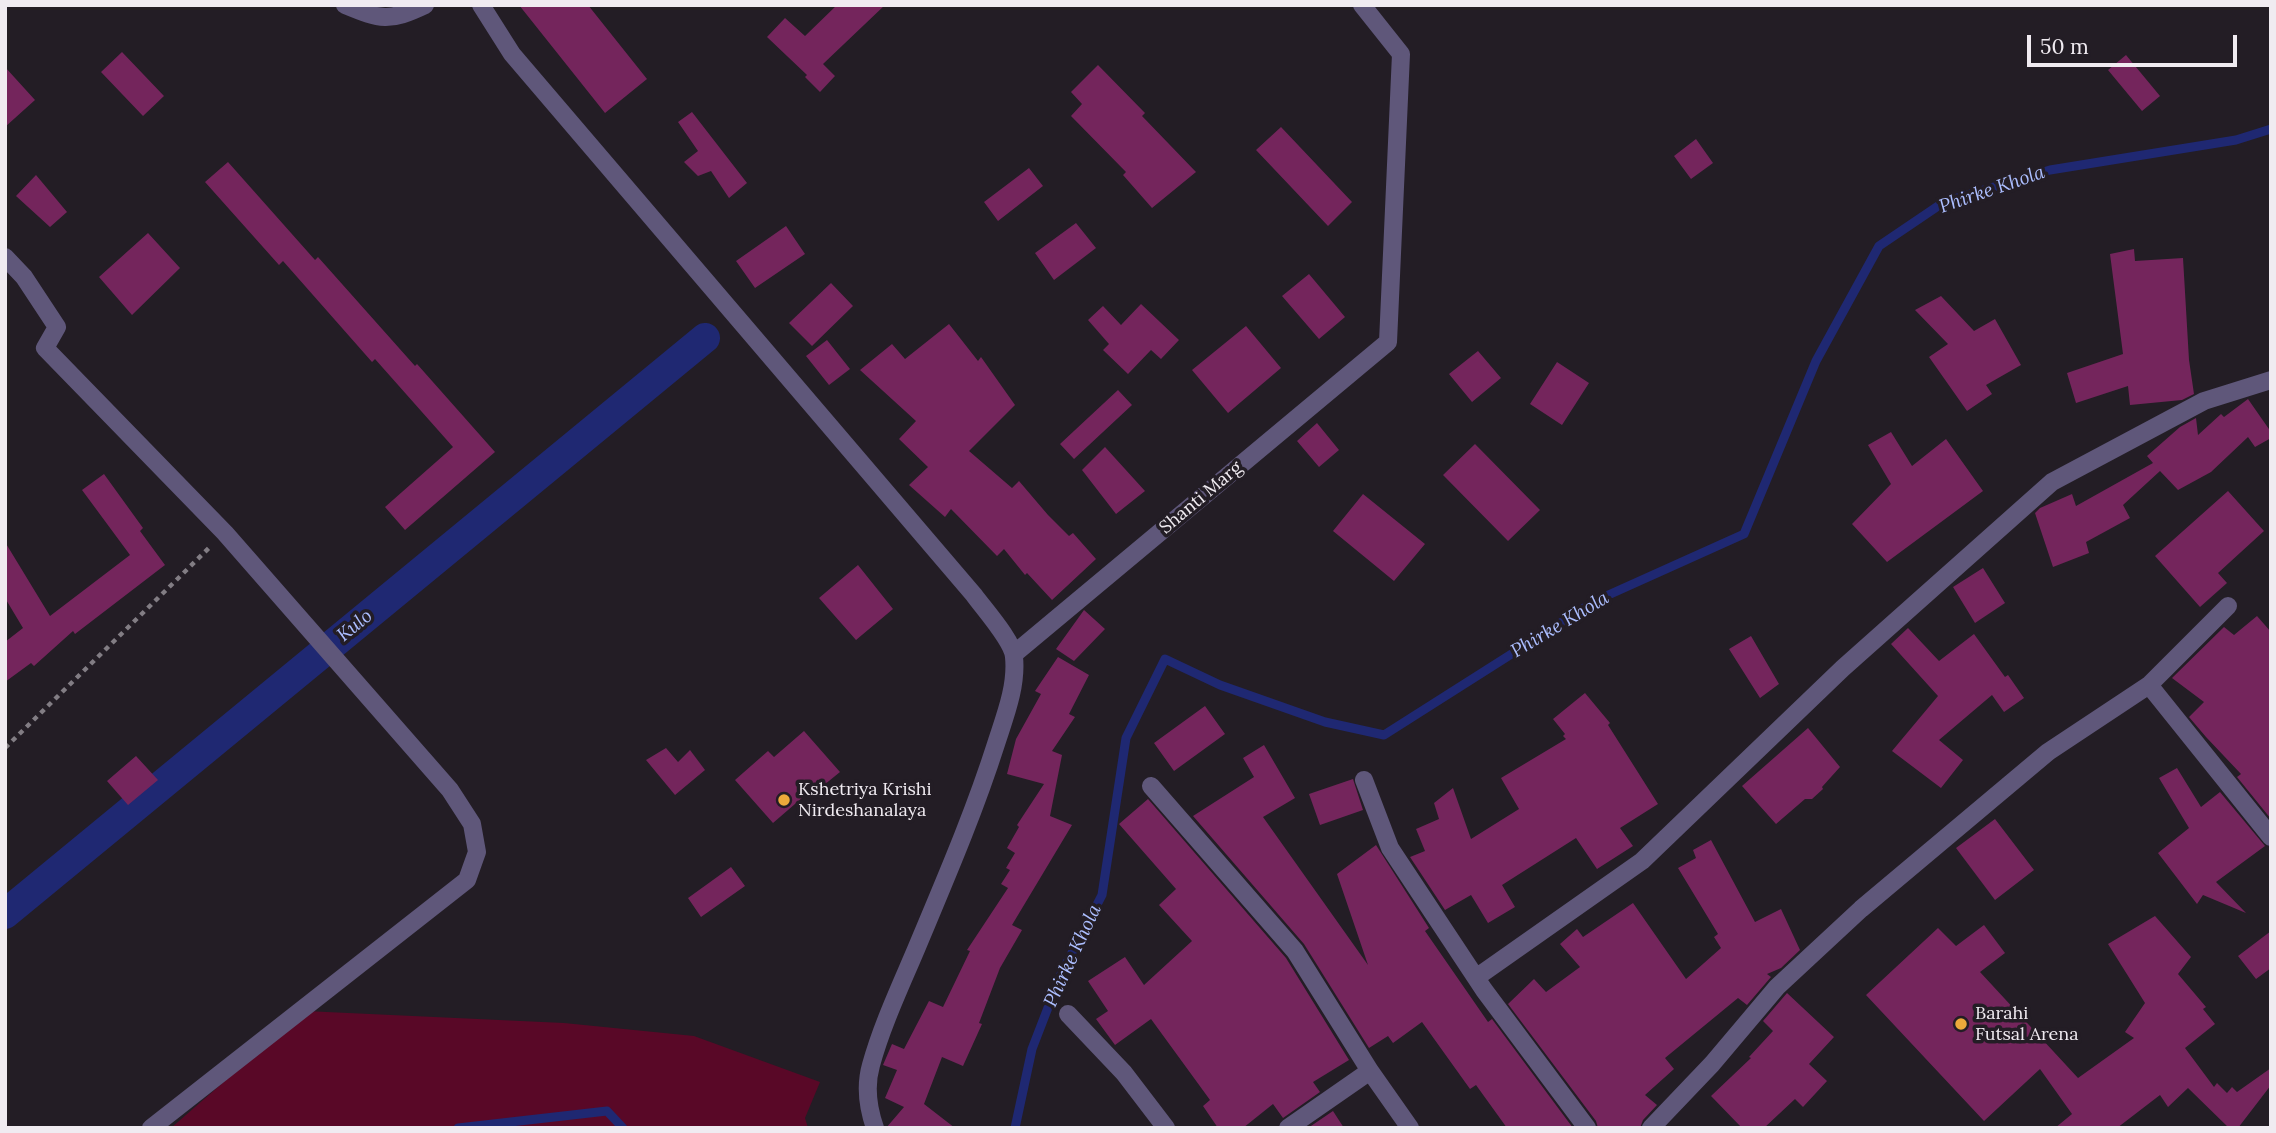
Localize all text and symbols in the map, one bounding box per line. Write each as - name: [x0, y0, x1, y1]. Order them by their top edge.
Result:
- scale bar: [2031, 21, 2241, 65]
- text: 50 m: [2040, 33, 2089, 60]
- water label: Phirke Khola: [1936, 161, 2048, 219]
- street label: Shanti Marg: [1155, 457, 1247, 539]
- water label: Phirke Khola: [1507, 587, 1613, 663]
- water label: Kulo: [333, 605, 377, 647]
- place label: Kshetriya Krishi Nirdeshanalaya: [798, 779, 932, 822]
- marker: Kshetriya Krishi Nirdeshanalaya: [776, 792, 792, 808]
- water label: Phirke Khola: [1039, 901, 1107, 1011]
- place label: Barahi Futsal Arena: [1975, 1003, 2079, 1046]
- marker: Barahi Futsal Arena: [1953, 1016, 1969, 1032]

